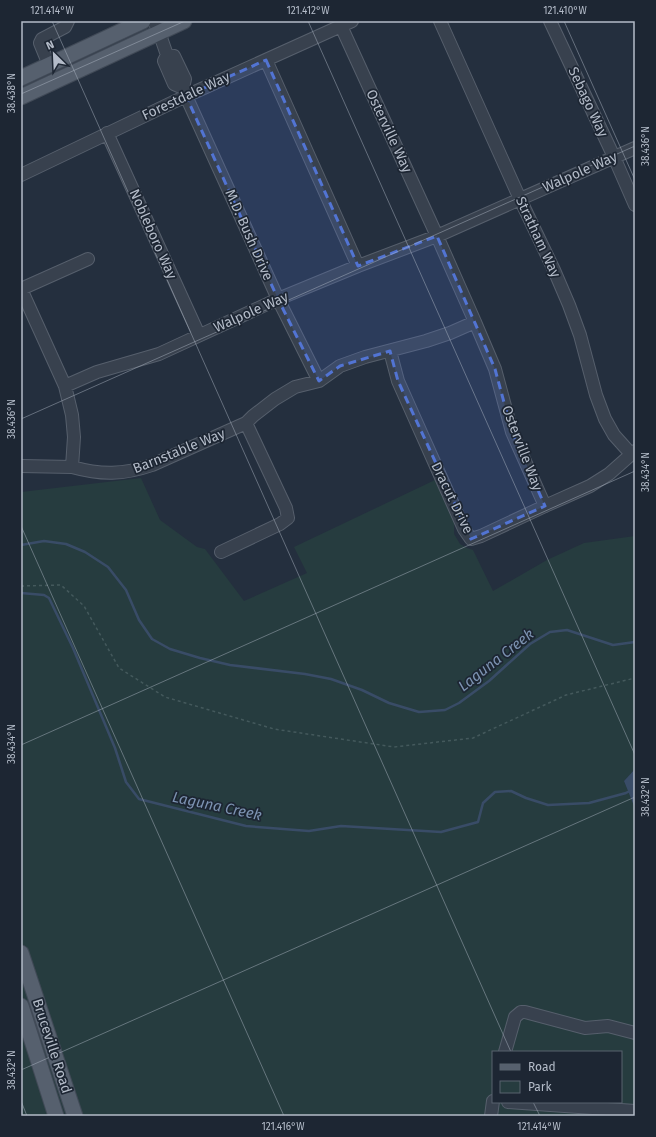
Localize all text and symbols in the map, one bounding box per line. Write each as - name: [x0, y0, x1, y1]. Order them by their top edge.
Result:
- text: 121.414°W: [30, 5, 74, 17]
- text: 121.412°W: [287, 5, 330, 17]
- text: 121.410°W: [543, 5, 588, 17]
- north arrow: [34, 34, 74, 74]
- text: N: [44, 38, 56, 53]
- street label: Sebago Way: [564, 64, 612, 140]
- street label: Forestdale Way: [139, 68, 233, 124]
- text: 38.438°N: [6, 73, 18, 113]
- street label: Osterville Way: [362, 87, 416, 175]
- text: 38.436°N: [640, 126, 652, 166]
- street label: Walpole Way: [540, 148, 620, 196]
- street label: Nobleboro Way: [126, 186, 180, 282]
- street label: M.D. Bush Drive: [221, 187, 277, 283]
- street label: Stratham Way: [512, 194, 564, 280]
- street label: Walpole Way: [211, 288, 291, 336]
- text: 38.436°N: [6, 399, 18, 439]
- street label: Osterville Way: [498, 403, 546, 493]
- street label: Barnstable Way: [130, 425, 228, 477]
- text: 38.434°N: [640, 452, 652, 492]
- street label: Dracut Drive: [427, 459, 477, 537]
- water label: Laguna Creek: [455, 625, 537, 695]
- text: 38.434°N: [6, 724, 18, 764]
- text: 38.432°N: [640, 777, 652, 817]
- water label: Laguna Creek: [171, 788, 263, 824]
- street label: Bruceville Road: [29, 996, 75, 1096]
- text: 38.432°N: [6, 1050, 18, 1090]
- legend: [492, 1051, 622, 1103]
- text: Road: [528, 1060, 556, 1074]
- text: Park: [528, 1080, 552, 1094]
- text: 121.416°W: [261, 1121, 305, 1133]
- text: 121.414°W: [517, 1121, 561, 1133]

